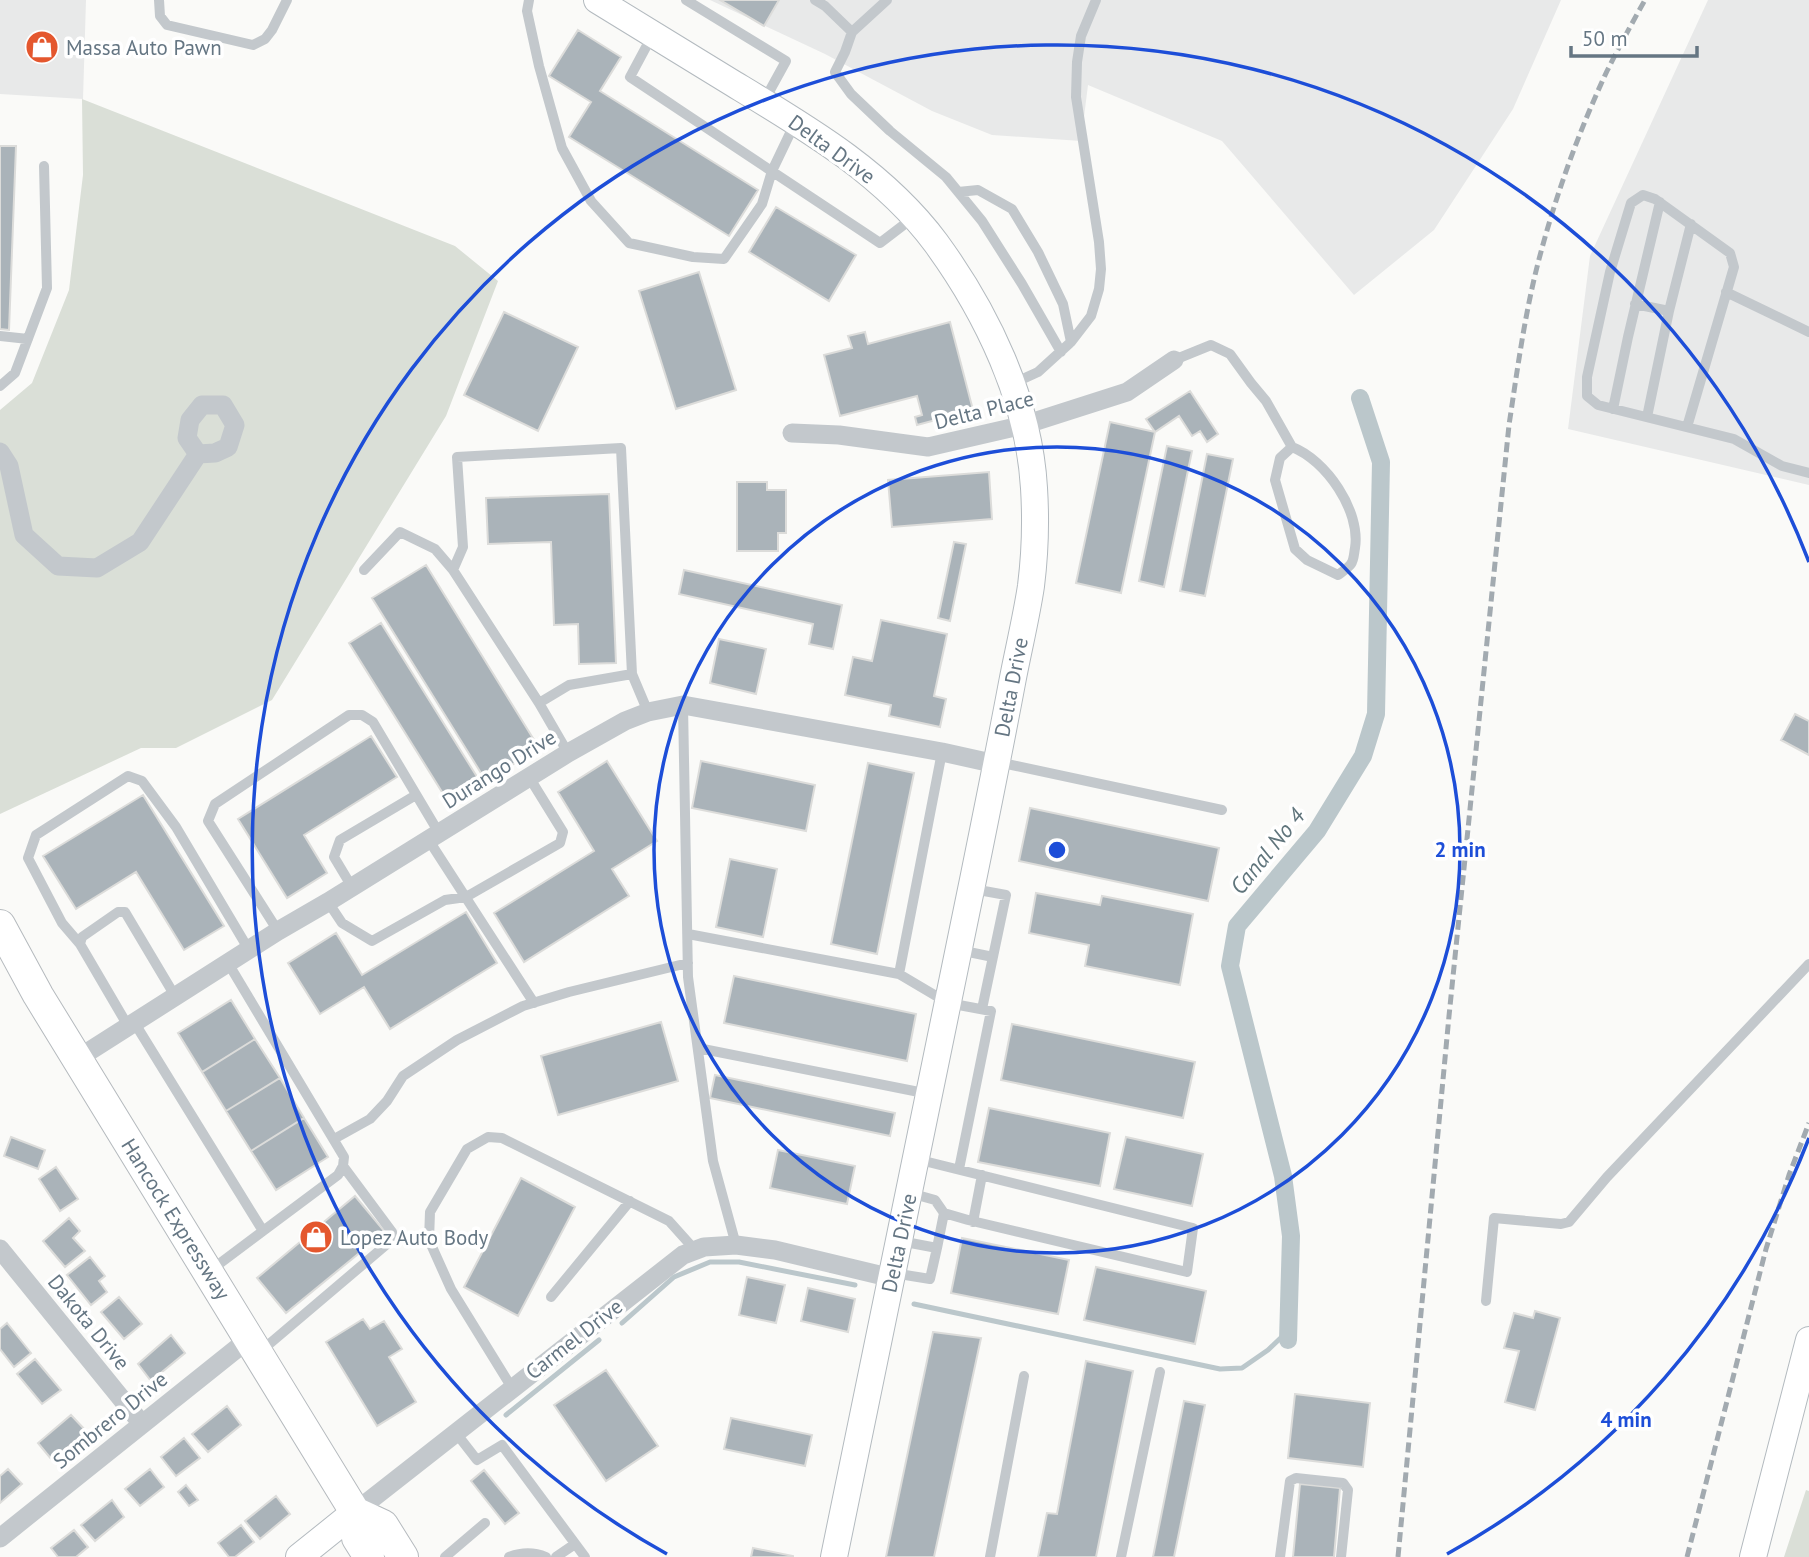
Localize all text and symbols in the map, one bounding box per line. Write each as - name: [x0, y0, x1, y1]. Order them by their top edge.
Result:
- scale bar: [1571, 14, 1697, 58]
- text: 50 m: [1582, 25, 1628, 52]
- shop icon: Massa Auto Pawn: [23, 28, 61, 66]
- place label: Massa Auto Pawn: [66, 34, 222, 61]
- street label: Delta Drive: [783, 108, 881, 190]
- street label: Delta Place: [931, 385, 1037, 435]
- street label: Delta Drive: [988, 635, 1034, 739]
- street label: Durango Drive: [437, 723, 561, 815]
- water label: Canal No 4: [1223, 801, 1311, 900]
- text: 2 min: [1434, 836, 1486, 863]
- centre of rings: [1045, 838, 1069, 862]
- street label: Hancock Expressway: [115, 1133, 237, 1305]
- street label: Delta Drive: [875, 1191, 923, 1295]
- shop icon: Lopez Auto Body: [297, 1218, 335, 1256]
- place label: Lopez Auto Body: [340, 1224, 489, 1251]
- street label: Dakota Drive: [42, 1269, 136, 1375]
- street label: Carmel Drive: [520, 1293, 628, 1385]
- street label: Sombrero Drive: [47, 1366, 173, 1474]
- text: 4 min: [1600, 1406, 1652, 1433]

